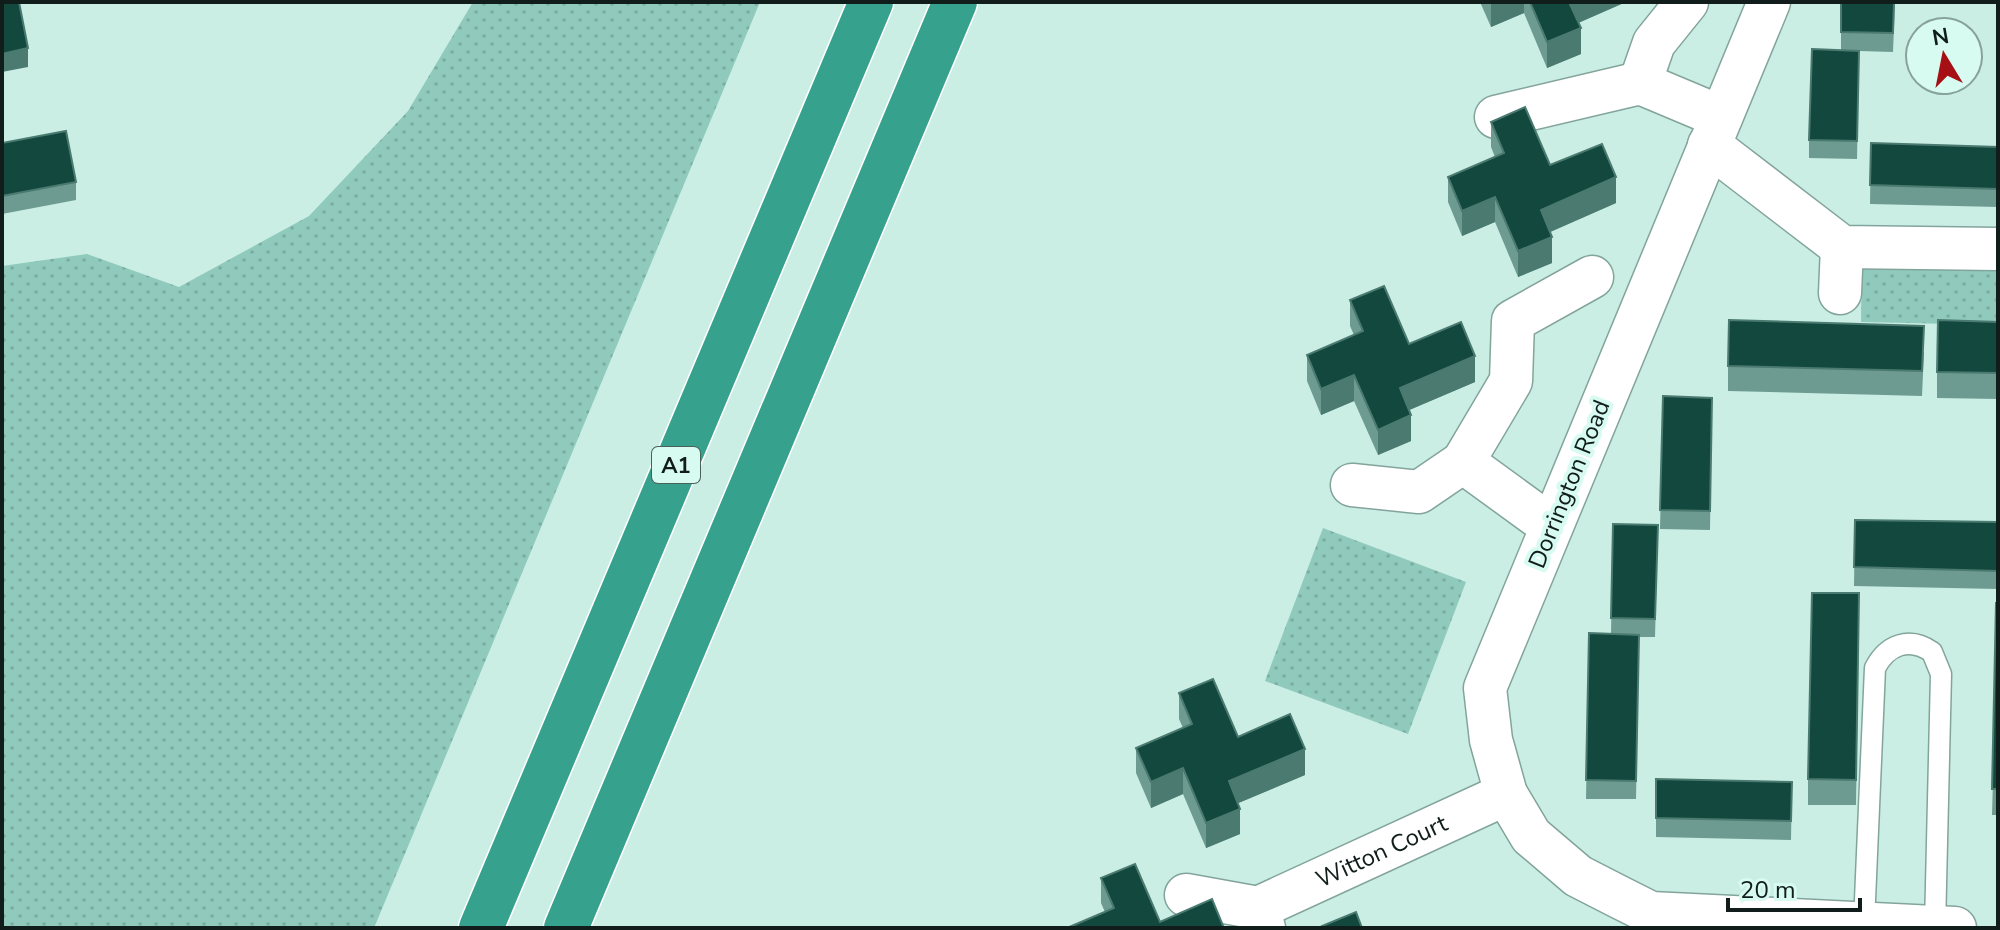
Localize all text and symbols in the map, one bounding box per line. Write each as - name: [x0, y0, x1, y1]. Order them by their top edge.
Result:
- north arrow: [1904, 16, 1984, 96]
- text: N: [1930, 21, 1951, 53]
- street label: Dorrington Road: [1521, 395, 1617, 573]
- road number: A1: [652, 447, 700, 483]
- street label: Witton Court: [1311, 807, 1453, 895]
- scale bar: [1728, 862, 1860, 912]
- text: 20 m: [1740, 874, 1796, 906]

